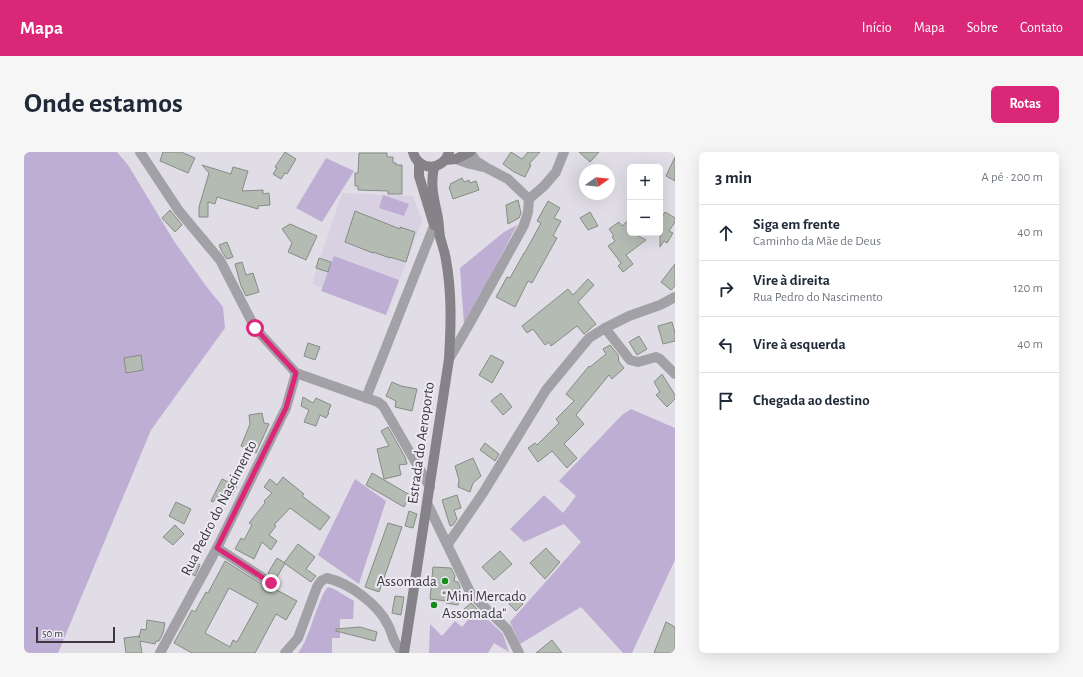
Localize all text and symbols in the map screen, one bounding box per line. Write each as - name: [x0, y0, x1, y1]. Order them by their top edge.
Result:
- text: Mapa: [20, 19, 63, 38]
- text: Início: [862, 21, 892, 35]
- text: Mapa: [914, 21, 945, 35]
- text: Sobre: [967, 21, 998, 35]
- text: Contato: [1020, 21, 1063, 35]
- button: Rotas: [991, 86, 1059, 123]
- text: Onde estamos: [24, 90, 183, 118]
- north arrow: [579, 164, 615, 200]
- map controls: [627, 164, 663, 236]
- button: +: [627, 164, 663, 200]
- text: 3 min: [715, 169, 752, 186]
- text: A pé · 200 m: [981, 171, 1043, 184]
- button: −: [627, 200, 663, 236]
- text: Siga em frente: [753, 217, 840, 232]
- icon: ahead: [715, 222, 737, 244]
- text: 40 m: [1017, 226, 1043, 239]
- text: Caminho da Mãe de Deus: [753, 235, 881, 248]
- text: Vire à direita: [753, 273, 830, 288]
- icon: right: [715, 278, 737, 300]
- text: 120 m: [1013, 282, 1043, 295]
- text: Rua Pedro do Nascimento: [753, 291, 883, 304]
- route start: [246, 319, 264, 337]
- icon: left: [715, 334, 737, 356]
- text: Vire à esquerda: [753, 337, 846, 352]
- text: 40 m: [1017, 338, 1043, 351]
- street label: Estrada do Aeroporto: [405, 381, 437, 505]
- icon: arrive: [715, 390, 737, 412]
- text: Chegada ao destino: [753, 393, 870, 408]
- street label: Rua Pedro do Nascimento: [178, 438, 260, 578]
- route end: [262, 574, 280, 592]
- place label: Assomada: [376, 574, 437, 589]
- marker: Assomada: [440, 576, 450, 586]
- place label: "Mini Mercado Assomada": [442, 589, 526, 621]
- marker: "Mini Mercado Assomada": [429, 600, 439, 610]
- scale bar: [36, 625, 115, 644]
- text: 50 m: [42, 628, 63, 639]

